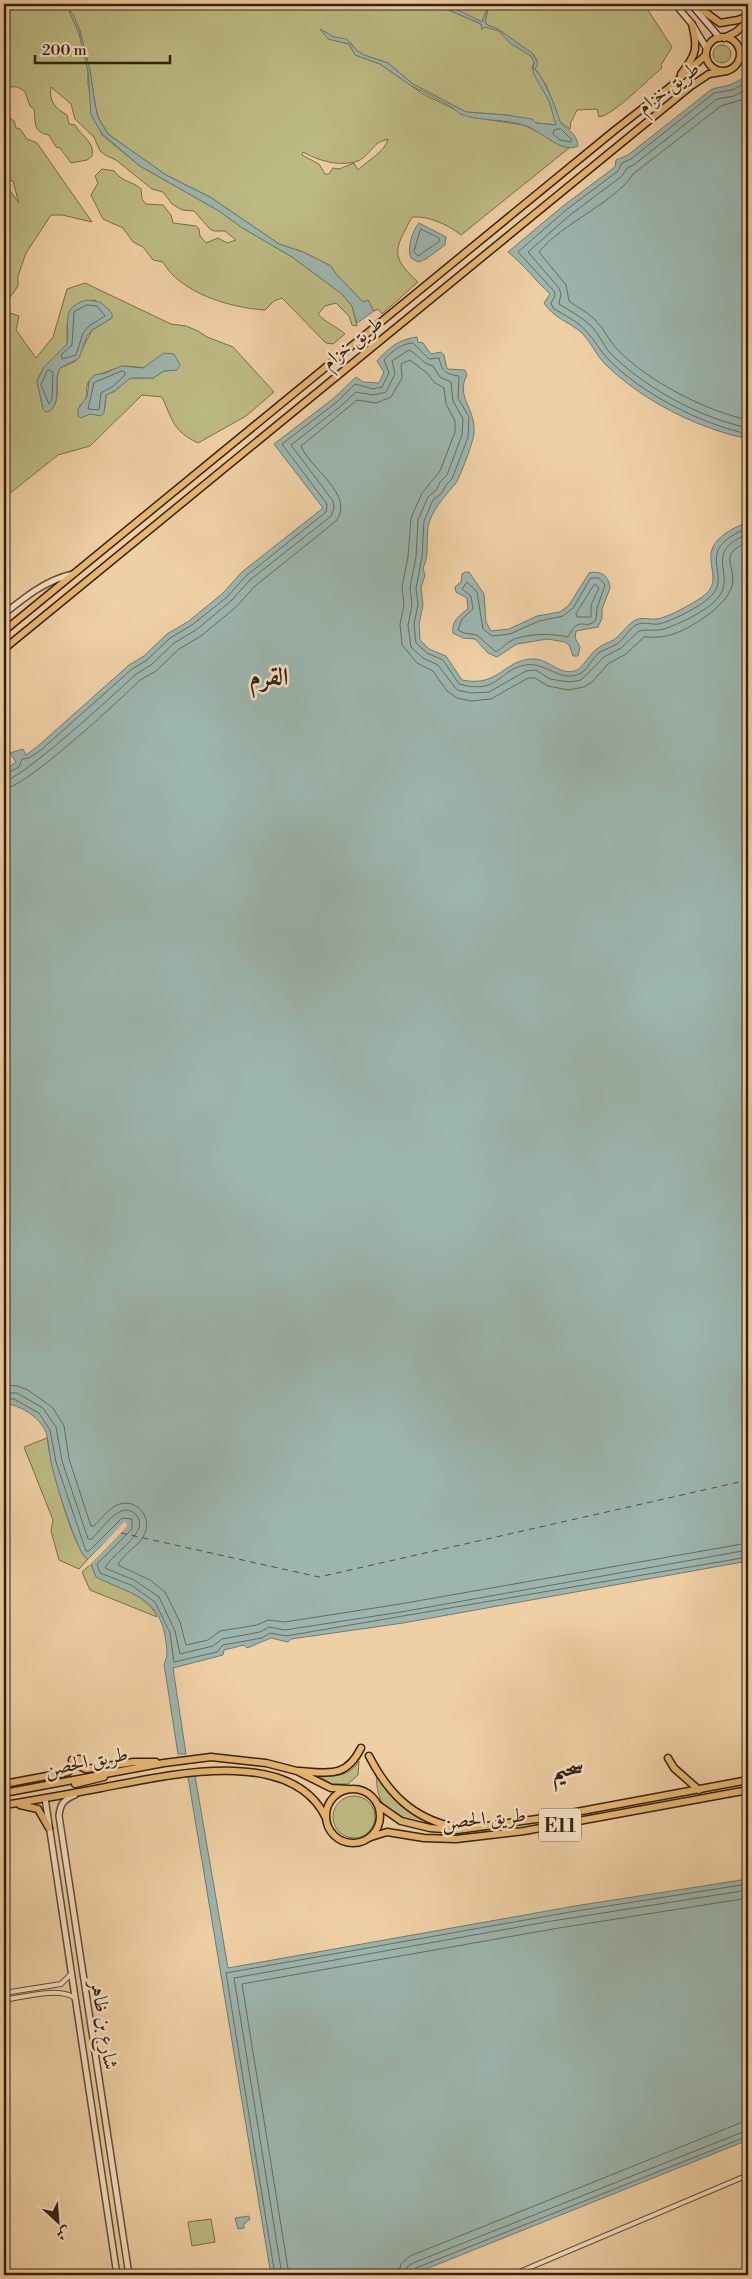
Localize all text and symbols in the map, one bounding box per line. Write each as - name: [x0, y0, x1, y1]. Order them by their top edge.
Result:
- scale bar: [35, 32, 170, 64]
- text: 200 m: [42, 41, 87, 60]
- street label: طريق خزام: [633, 57, 707, 123]
- street label: طريق خزام: [317, 311, 391, 379]
- district label: القرم: [249, 662, 289, 699]
- street label: طريق الحصن: [42, 1742, 130, 1783]
- district label: سحيم: [552, 1753, 584, 1793]
- street label: طريق الحصن: [441, 1803, 527, 1836]
- road number: E11: [539, 1808, 581, 1842]
- street label: شارع بن ظاهر: [80, 1977, 123, 2072]
- north arrow: [32, 2196, 82, 2246]
- text: ش: [53, 2222, 73, 2244]

